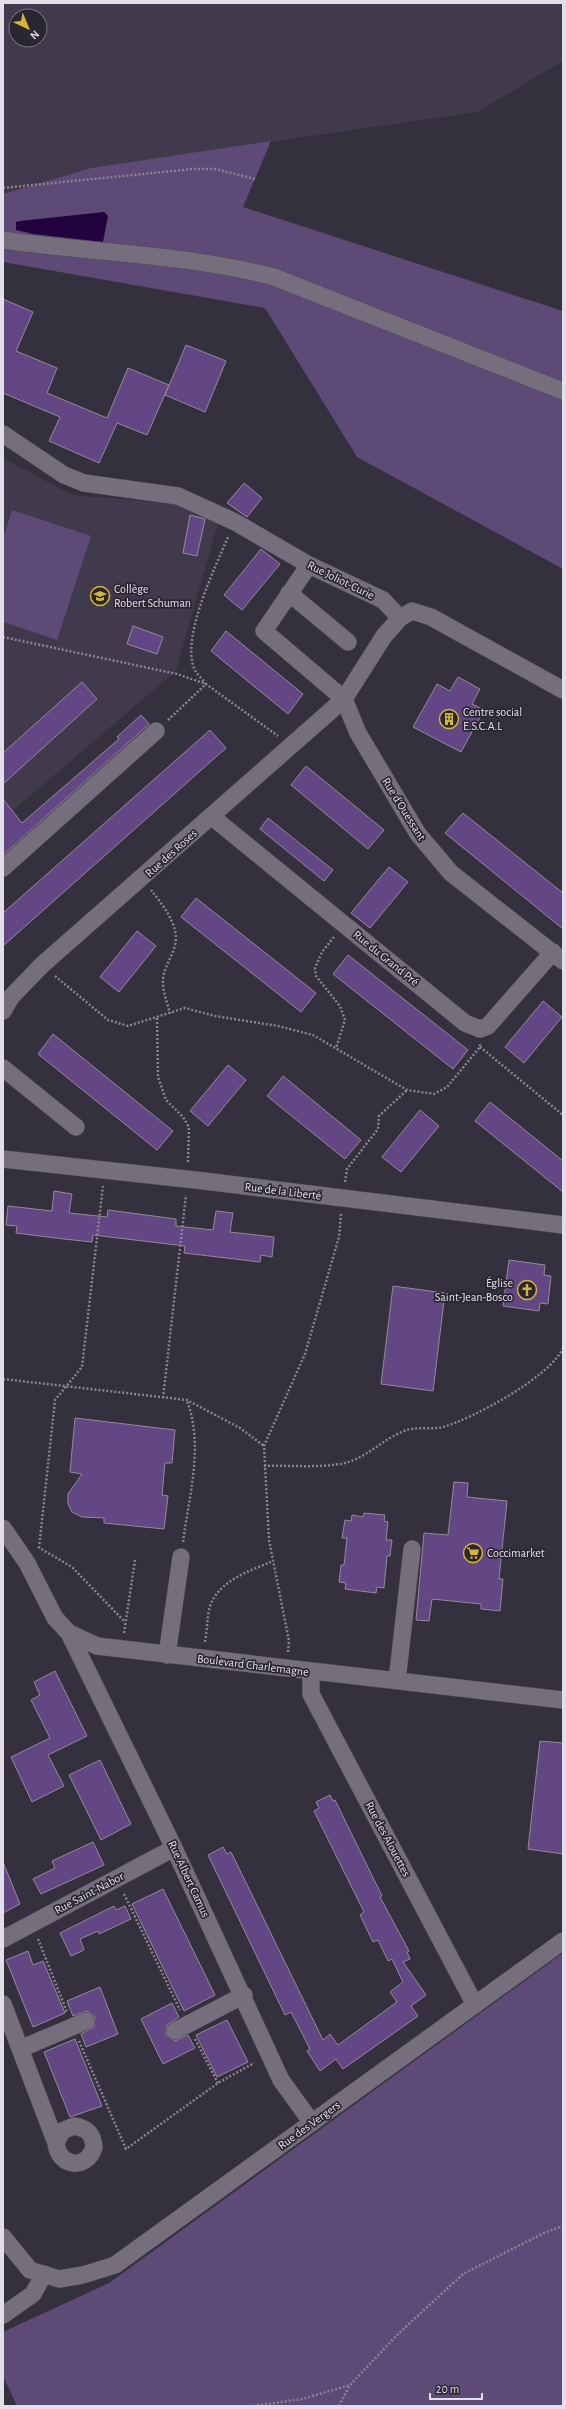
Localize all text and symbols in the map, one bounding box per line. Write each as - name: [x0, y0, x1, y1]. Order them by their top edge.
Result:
- north arrow: [8, 8, 48, 48]
- text: N: [28, 28, 41, 41]
- street label: Rue Joliot-Curie: [306, 559, 376, 601]
- place label: Collège Robert Schuman: [114, 583, 191, 609]
- school or university icon: Collège Robert Schuman: [89, 585, 111, 607]
- place label: Centre social E.S.C.A.L: [463, 706, 522, 732]
- building icon: Centre social E.S.C.A.L: [438, 708, 460, 730]
- street label: Rue d'Ouessant: [380, 775, 428, 843]
- street label: Rue des Roses: [143, 827, 199, 879]
- street label: Rue du Grand Pré: [351, 928, 421, 988]
- street label: Rue de la Liberté: [244, 1180, 322, 1202]
- place label: Église Saint-Jean-Bosco: [435, 1276, 513, 1303]
- church icon: Église Saint-Jean-Bosco: [516, 1279, 538, 1301]
- supermarket icon: Coccimarket: [462, 1542, 484, 1564]
- place label: Coccimarket: [487, 1547, 545, 1559]
- street label: Boulevard Charlemagne: [197, 1652, 309, 1678]
- street label: Rue des Alouettes: [363, 1799, 413, 1879]
- street label: Rue Albert Camus: [166, 1839, 212, 1919]
- street label: Rue Saint-Nabor: [52, 1870, 126, 1916]
- street label: Rue des Vergers: [276, 2099, 342, 2151]
- scale bar: [430, 2375, 482, 2401]
- text: 20 m: [436, 2383, 459, 2395]

